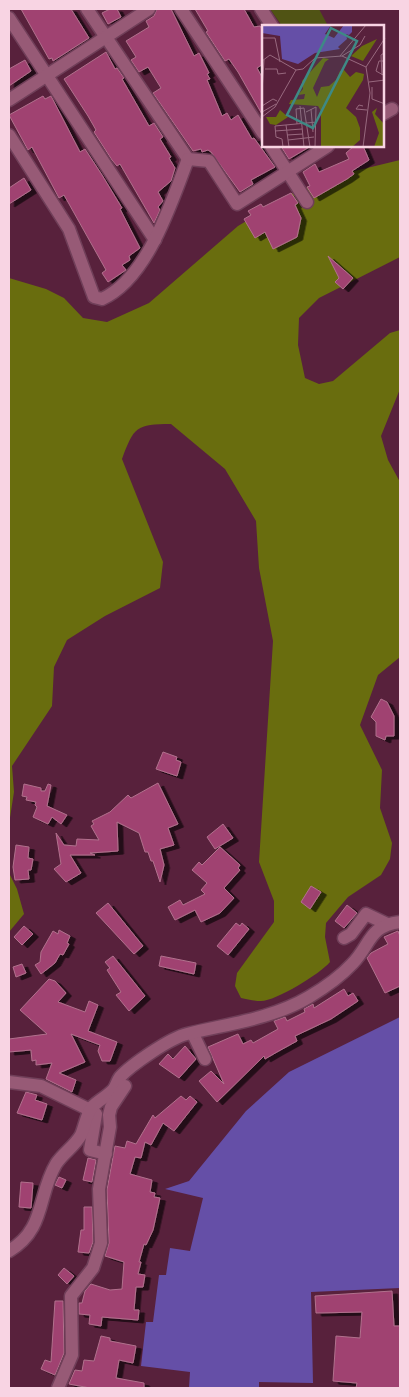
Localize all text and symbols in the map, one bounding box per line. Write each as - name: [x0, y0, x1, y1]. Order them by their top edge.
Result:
- inset map: [262, 25, 384, 148]

